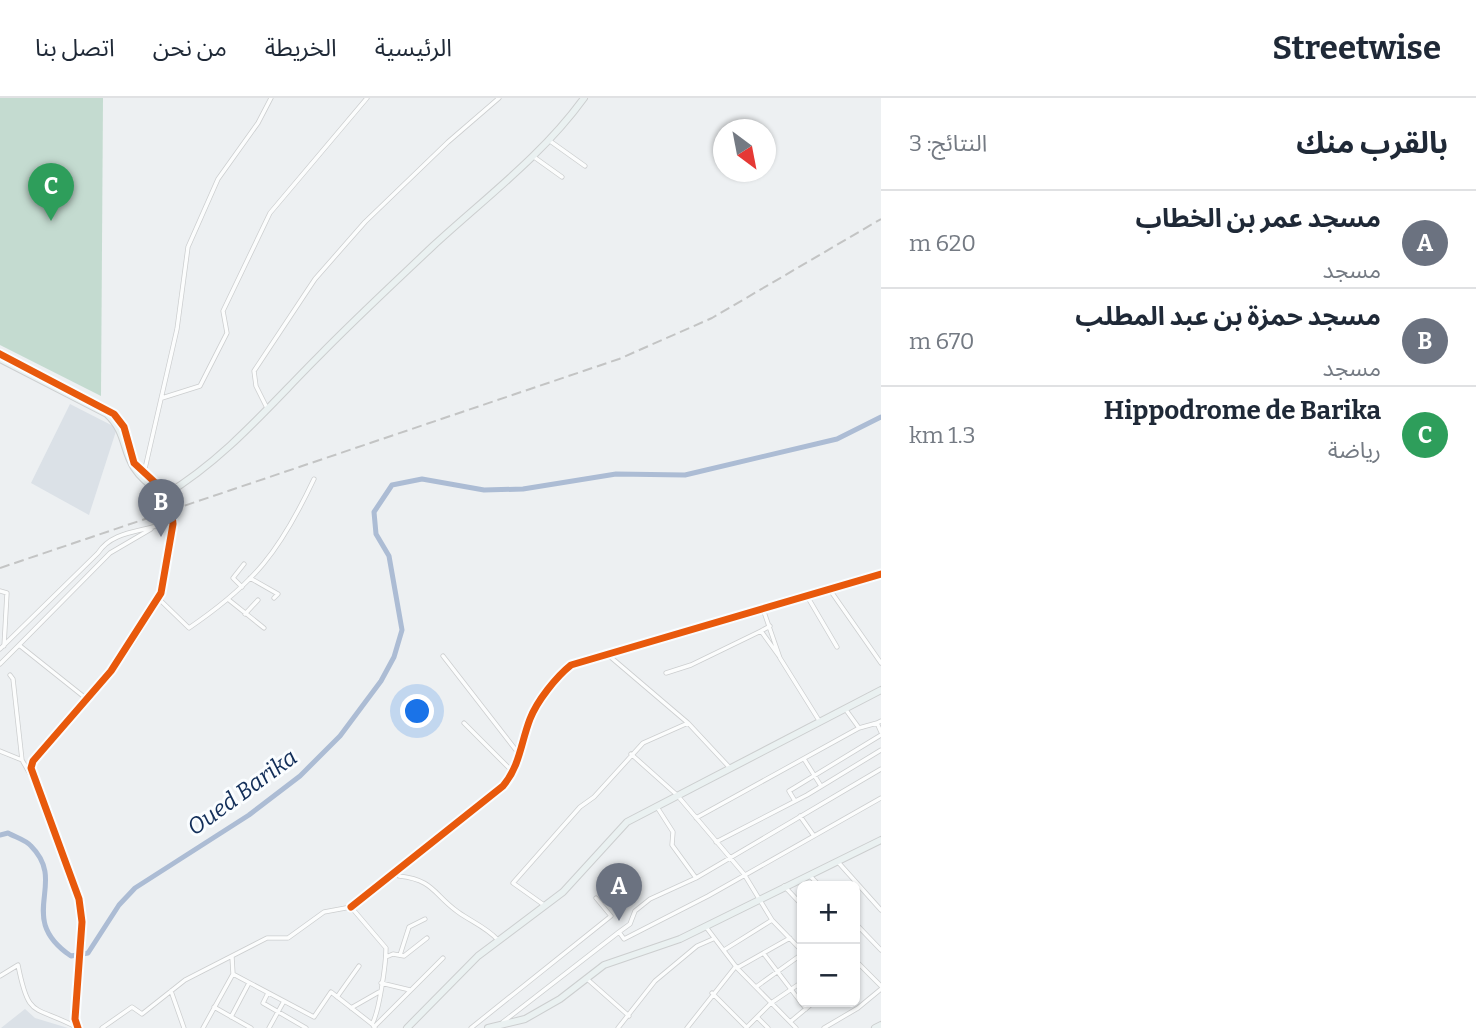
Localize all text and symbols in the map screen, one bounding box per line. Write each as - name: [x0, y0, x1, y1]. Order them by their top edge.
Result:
- text: Streetwise: [1272, 28, 1441, 68]
- text: اتصل بنا: [35, 34, 115, 62]
- text: من نحن: [153, 34, 227, 62]
- text: الخريطة: [265, 34, 337, 62]
- text: الرئيسية: [375, 34, 452, 62]
- north arrow: [713, 119, 776, 182]
- text: بالقرب منك: [1296, 125, 1448, 161]
- text: النتائج: 3: [909, 129, 987, 157]
- pin: C: [28, 163, 74, 221]
- text: مسجد عمر بن الخطاب: [1135, 203, 1381, 234]
- text: 620 m: [909, 229, 976, 257]
- text: A: [1417, 229, 1433, 257]
- text: مسجد: [1322, 256, 1381, 284]
- text: مسجد حمزة بن عبد المطلب: [1075, 301, 1381, 332]
- text: 670 m: [909, 327, 975, 355]
- text: B: [1418, 327, 1432, 355]
- text: مسجد: [1322, 354, 1381, 382]
- text: Hippodrome de Barika: [1104, 395, 1381, 426]
- text: 1.3 km: [909, 421, 976, 449]
- text: C: [1418, 421, 1432, 449]
- text: رياضة: [1328, 436, 1381, 464]
- pin: B: [138, 479, 184, 537]
- your location: [400, 694, 434, 728]
- water label: Oued Barika: [182, 743, 302, 841]
- pin: A: [596, 863, 642, 921]
- map controls: [797, 881, 860, 1007]
- button: +: [797, 881, 860, 944]
- button: −: [797, 944, 860, 1007]

